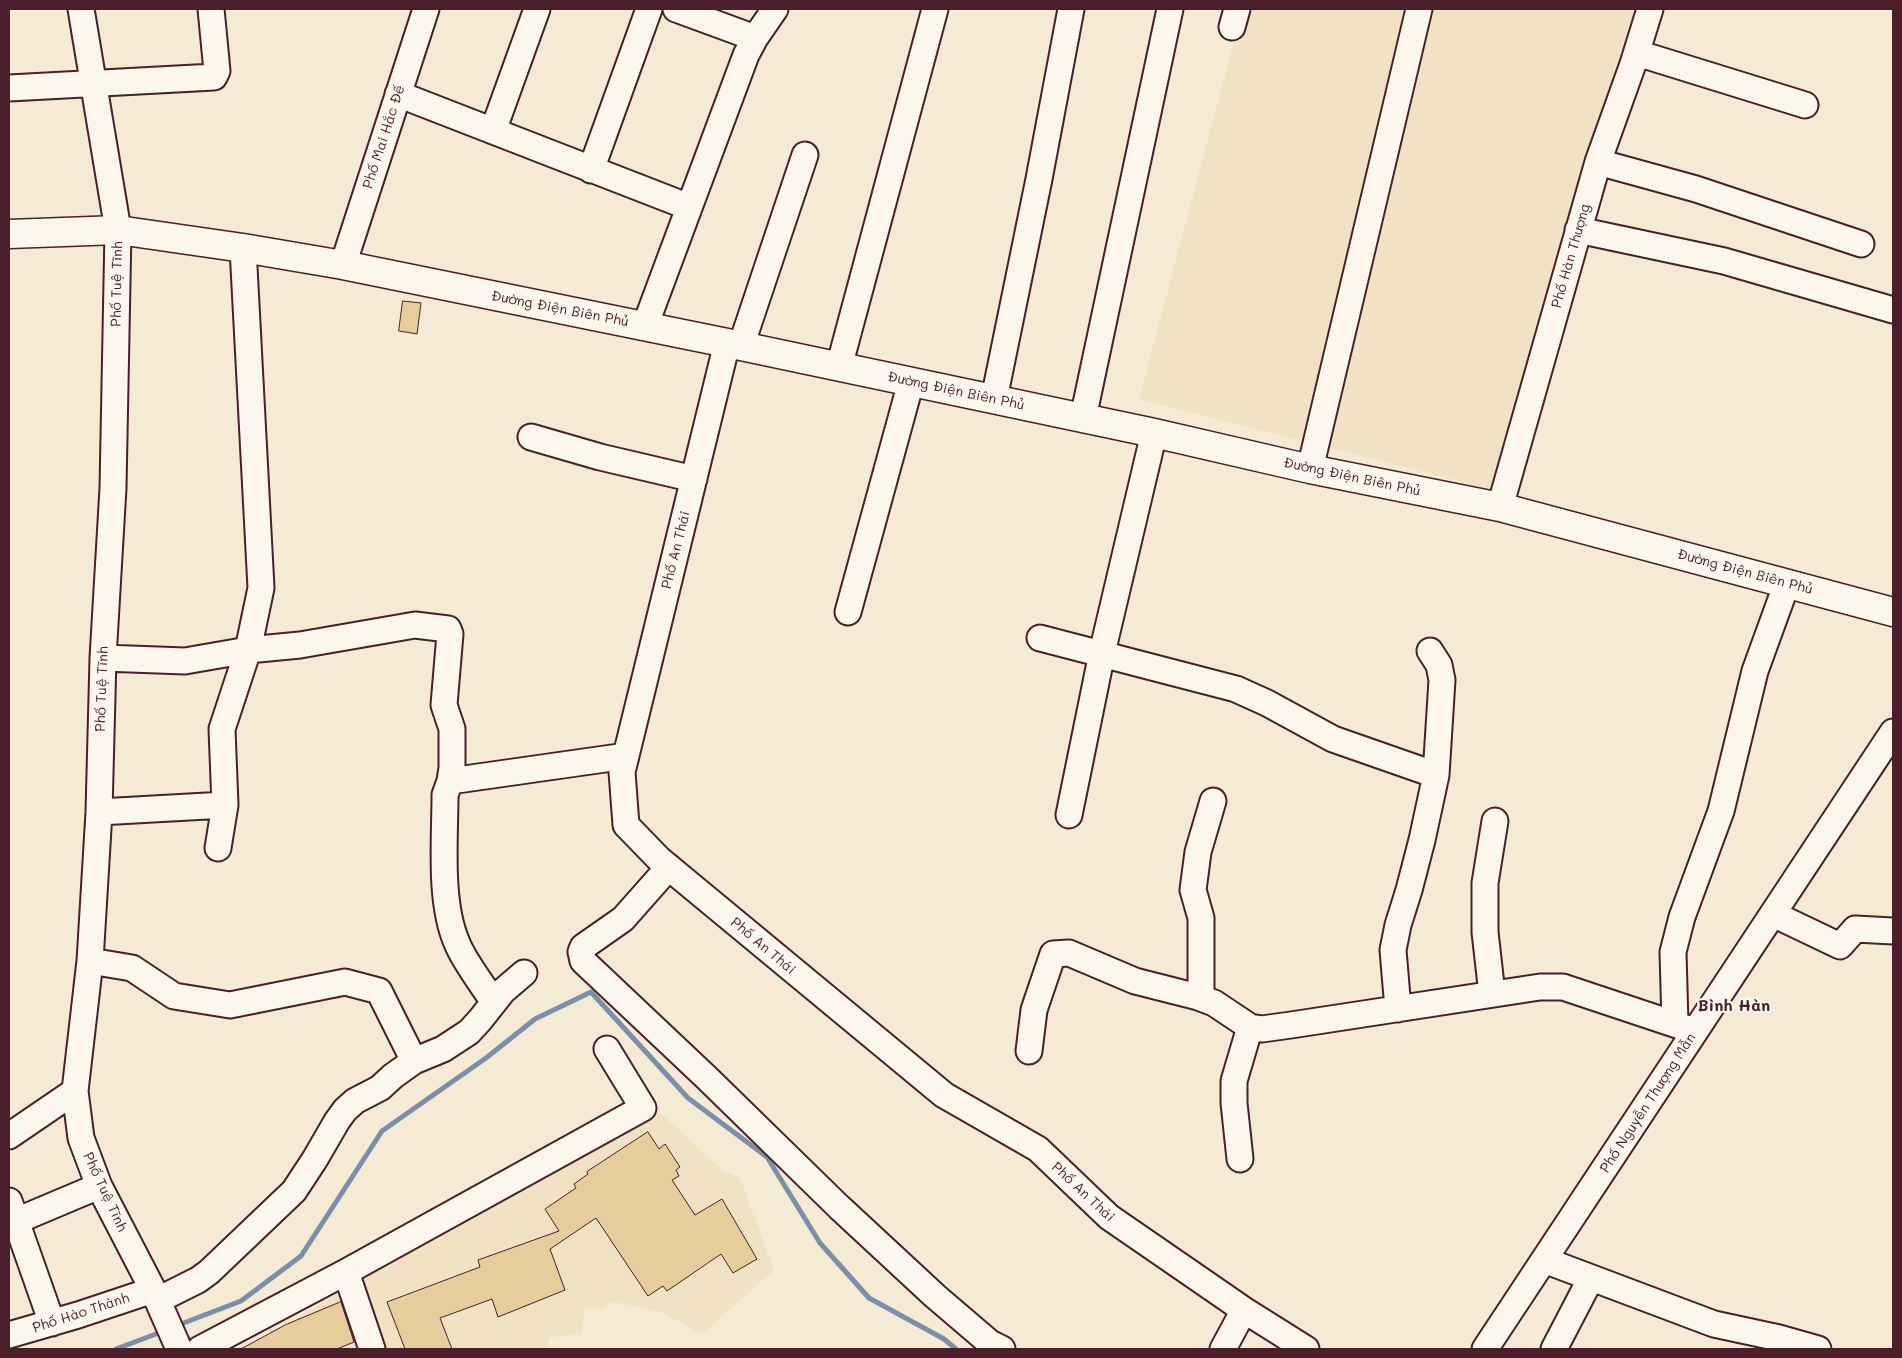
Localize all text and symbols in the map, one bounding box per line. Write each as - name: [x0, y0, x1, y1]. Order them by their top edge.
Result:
- street label: Phố Mai Hắc Đế: [359, 83, 409, 191]
- street label: Phố Hàn Thượng: [1548, 202, 1594, 310]
- street label: Phố Tuệ Tĩnh: [108, 241, 126, 327]
- street label: Đường Điện Biên Phủ: [490, 287, 630, 331]
- street label: Đường Điện Biên Phủ: [886, 368, 1026, 414]
- street label: Đường Điện Biên Phủ: [1282, 454, 1422, 500]
- street label: Phố An Thái: [658, 509, 694, 591]
- street label: Đường Điện Biên Phủ: [1675, 546, 1815, 598]
- street label: Phố Tuệ Tĩnh: [92, 646, 112, 732]
- street label: Phố An Thái: [727, 914, 799, 978]
- district label: Bình Hàn: [1698, 996, 1770, 1016]
- street label: Phố Nguyễn Thượng Mẫn: [1597, 1030, 1699, 1176]
- street label: Phố Tuệ Tĩnh: [79, 1150, 131, 1234]
- street label: Phố An Thái: [1048, 1159, 1118, 1225]
- street label: Phố Hào Thành: [30, 1289, 132, 1337]

